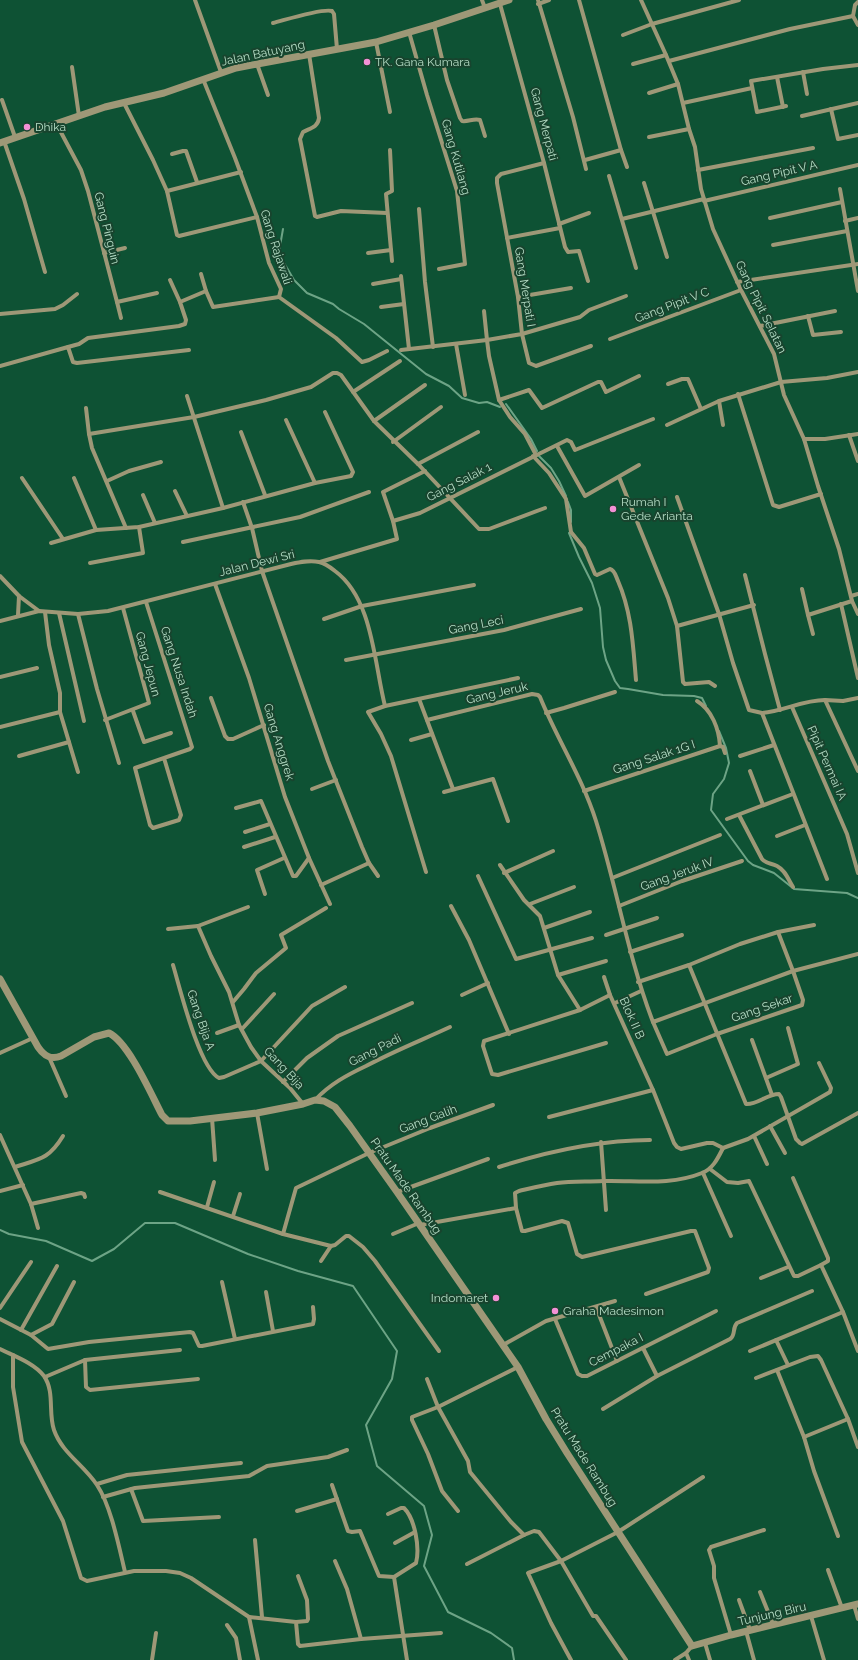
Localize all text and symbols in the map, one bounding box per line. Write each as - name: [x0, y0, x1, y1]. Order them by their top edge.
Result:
- street label: Jalan Batuyang: [220, 37, 306, 69]
- place label: TK. Gana Kumara: [375, 55, 470, 69]
- marker: TK. Gana Kumara: [362, 57, 372, 67]
- street label: Gang Merpati: [528, 86, 560, 162]
- street label: Gang Kutilang: [439, 118, 473, 196]
- place label: Dhika: [35, 120, 66, 134]
- marker: Dhika: [22, 122, 32, 132]
- street label: Gang Pipit V A: [739, 157, 819, 189]
- street label: Gang Pinguin: [91, 190, 123, 266]
- street label: Gang Rajawali: [257, 208, 295, 286]
- street label: Gang Merpati I: [512, 246, 538, 328]
- street label: Gang Pipit Selatan: [732, 258, 790, 356]
- street label: Gang Pipit V C: [633, 284, 711, 326]
- street label: Gang Salak 1: [424, 460, 494, 504]
- place label: Rumah I Gede Arianta: [621, 495, 693, 523]
- marker: Rumah I Gede Arianta: [608, 504, 618, 514]
- street label: Jalan Dewi Sri: [218, 547, 296, 579]
- street label: Gang Leci: [447, 613, 505, 637]
- street label: Gang Nusa Indah: [158, 624, 200, 720]
- street label: Gang Jepun: [133, 630, 163, 698]
- street label: Gang Jeruk: [465, 679, 530, 707]
- street label: Gang Anggrek: [261, 702, 298, 783]
- street label: Pipit Permai IA: [804, 724, 850, 802]
- street label: Gang Salak 1G I: [611, 737, 697, 777]
- street label: Gang Jeruk IV: [638, 854, 716, 894]
- street label: Gang Bija A: [184, 988, 218, 1052]
- street label: Gang Sekar: [729, 991, 795, 1025]
- street label: Blok II B: [616, 995, 648, 1041]
- street label: Gang Padi: [347, 1031, 403, 1069]
- street label: Gang Bija: [261, 1044, 307, 1092]
- street label: Gang Galih: [397, 1102, 459, 1136]
- street label: Pratu Made Rambug: [368, 1135, 444, 1237]
- place label: Indomaret: [431, 1291, 488, 1305]
- marker: Indomaret: [491, 1293, 501, 1303]
- place label: Graha Madesimon: [563, 1304, 664, 1318]
- marker: Graha Madesimon: [550, 1306, 560, 1316]
- street label: Cempaka I: [586, 1330, 646, 1370]
- street label: Pratu Made Rambug: [548, 1405, 620, 1509]
- street label: Tunjung Biru: [736, 1599, 808, 1629]

